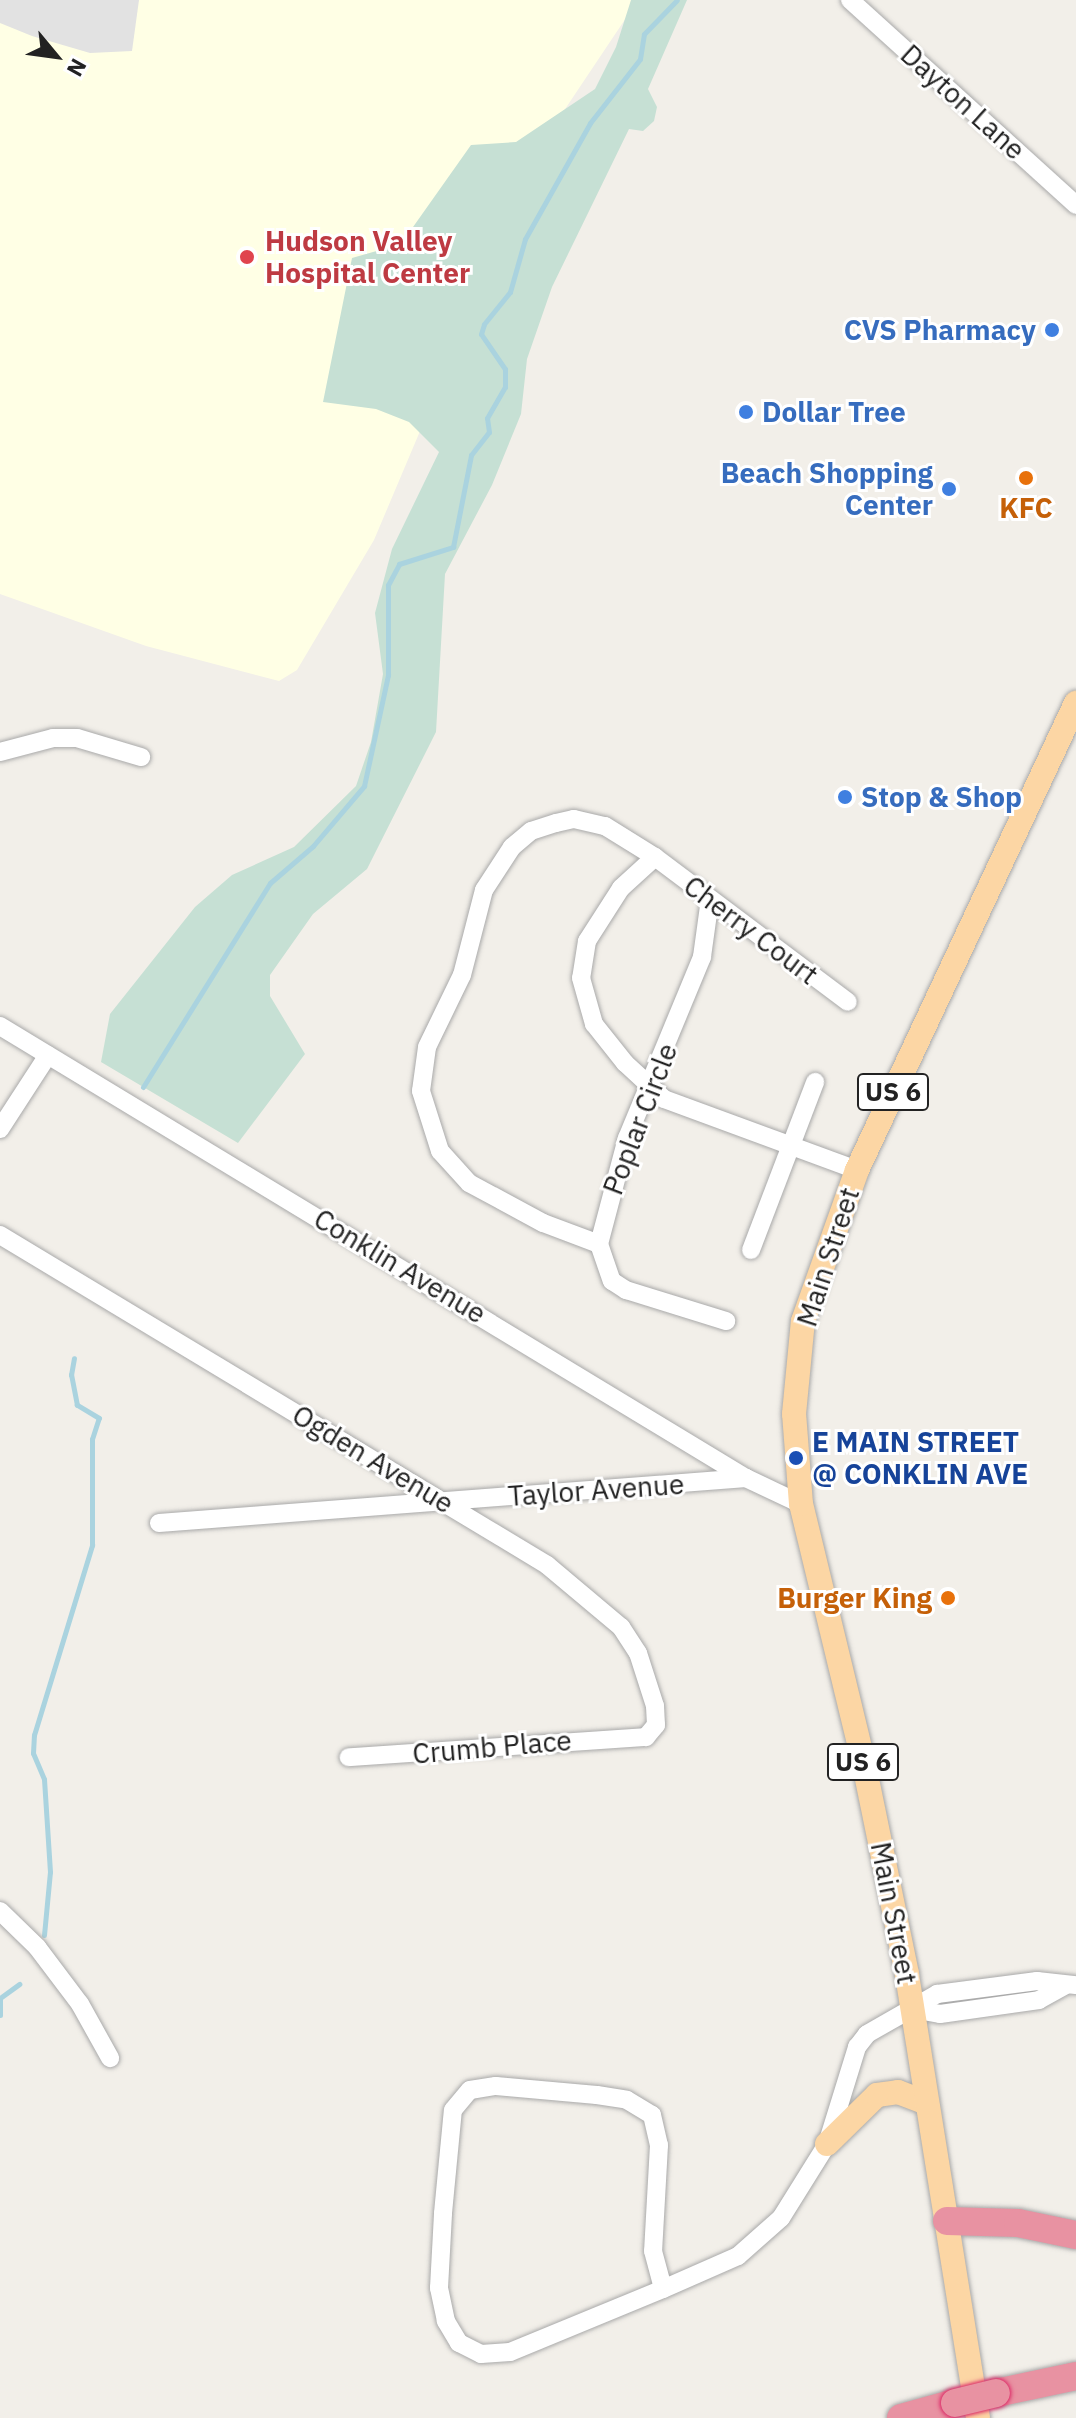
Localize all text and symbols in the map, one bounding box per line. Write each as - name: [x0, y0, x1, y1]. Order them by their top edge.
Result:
- north arrow: [16, 16, 96, 96]
- street label: Dayton Lane: [894, 37, 1032, 167]
- text: N: [61, 54, 94, 82]
- place label: Hudson Valley Hospital Center: [265, 224, 470, 290]
- marker: Hudson Valley Hospital Center: [236, 246, 258, 268]
- place label: CVS Pharmacy: [844, 313, 1036, 347]
- marker: CVS Pharmacy: [1043, 321, 1061, 339]
- place label: Dollar Tree: [762, 395, 906, 429]
- marker: Dollar Tree: [737, 403, 755, 421]
- place label: Beach Shopping Center: [721, 456, 933, 522]
- marker: KFC: [1017, 469, 1035, 487]
- marker: Beach Shopping Center: [940, 480, 958, 498]
- place label: KFC: [999, 491, 1053, 525]
- place label: Stop & Shop: [861, 780, 1022, 814]
- marker: Stop & Shop: [836, 788, 854, 806]
- street label: Cherry Court: [677, 869, 825, 991]
- street label: Poplar Circle: [596, 1039, 684, 1199]
- road number: US 6: [855, 1070, 931, 1114]
- street label: Main Street: [790, 1183, 866, 1331]
- street label: Conklin Avenue: [308, 1202, 492, 1330]
- street label: Ogden Avenue: [286, 1398, 460, 1520]
- place label: E MAIN STREET @ CONKLIN AVE: [812, 1425, 1028, 1491]
- marker: E MAIN STREET @ CONKLIN AVE: [787, 1449, 805, 1467]
- street label: Taylor Avenue: [507, 1467, 685, 1513]
- place label: Burger King: [777, 1581, 932, 1615]
- marker: Burger King: [939, 1589, 957, 1607]
- street label: Crumb Place: [411, 1723, 573, 1771]
- road number: US 6: [825, 1740, 901, 1784]
- street label: Main Street: [864, 1839, 924, 1987]

